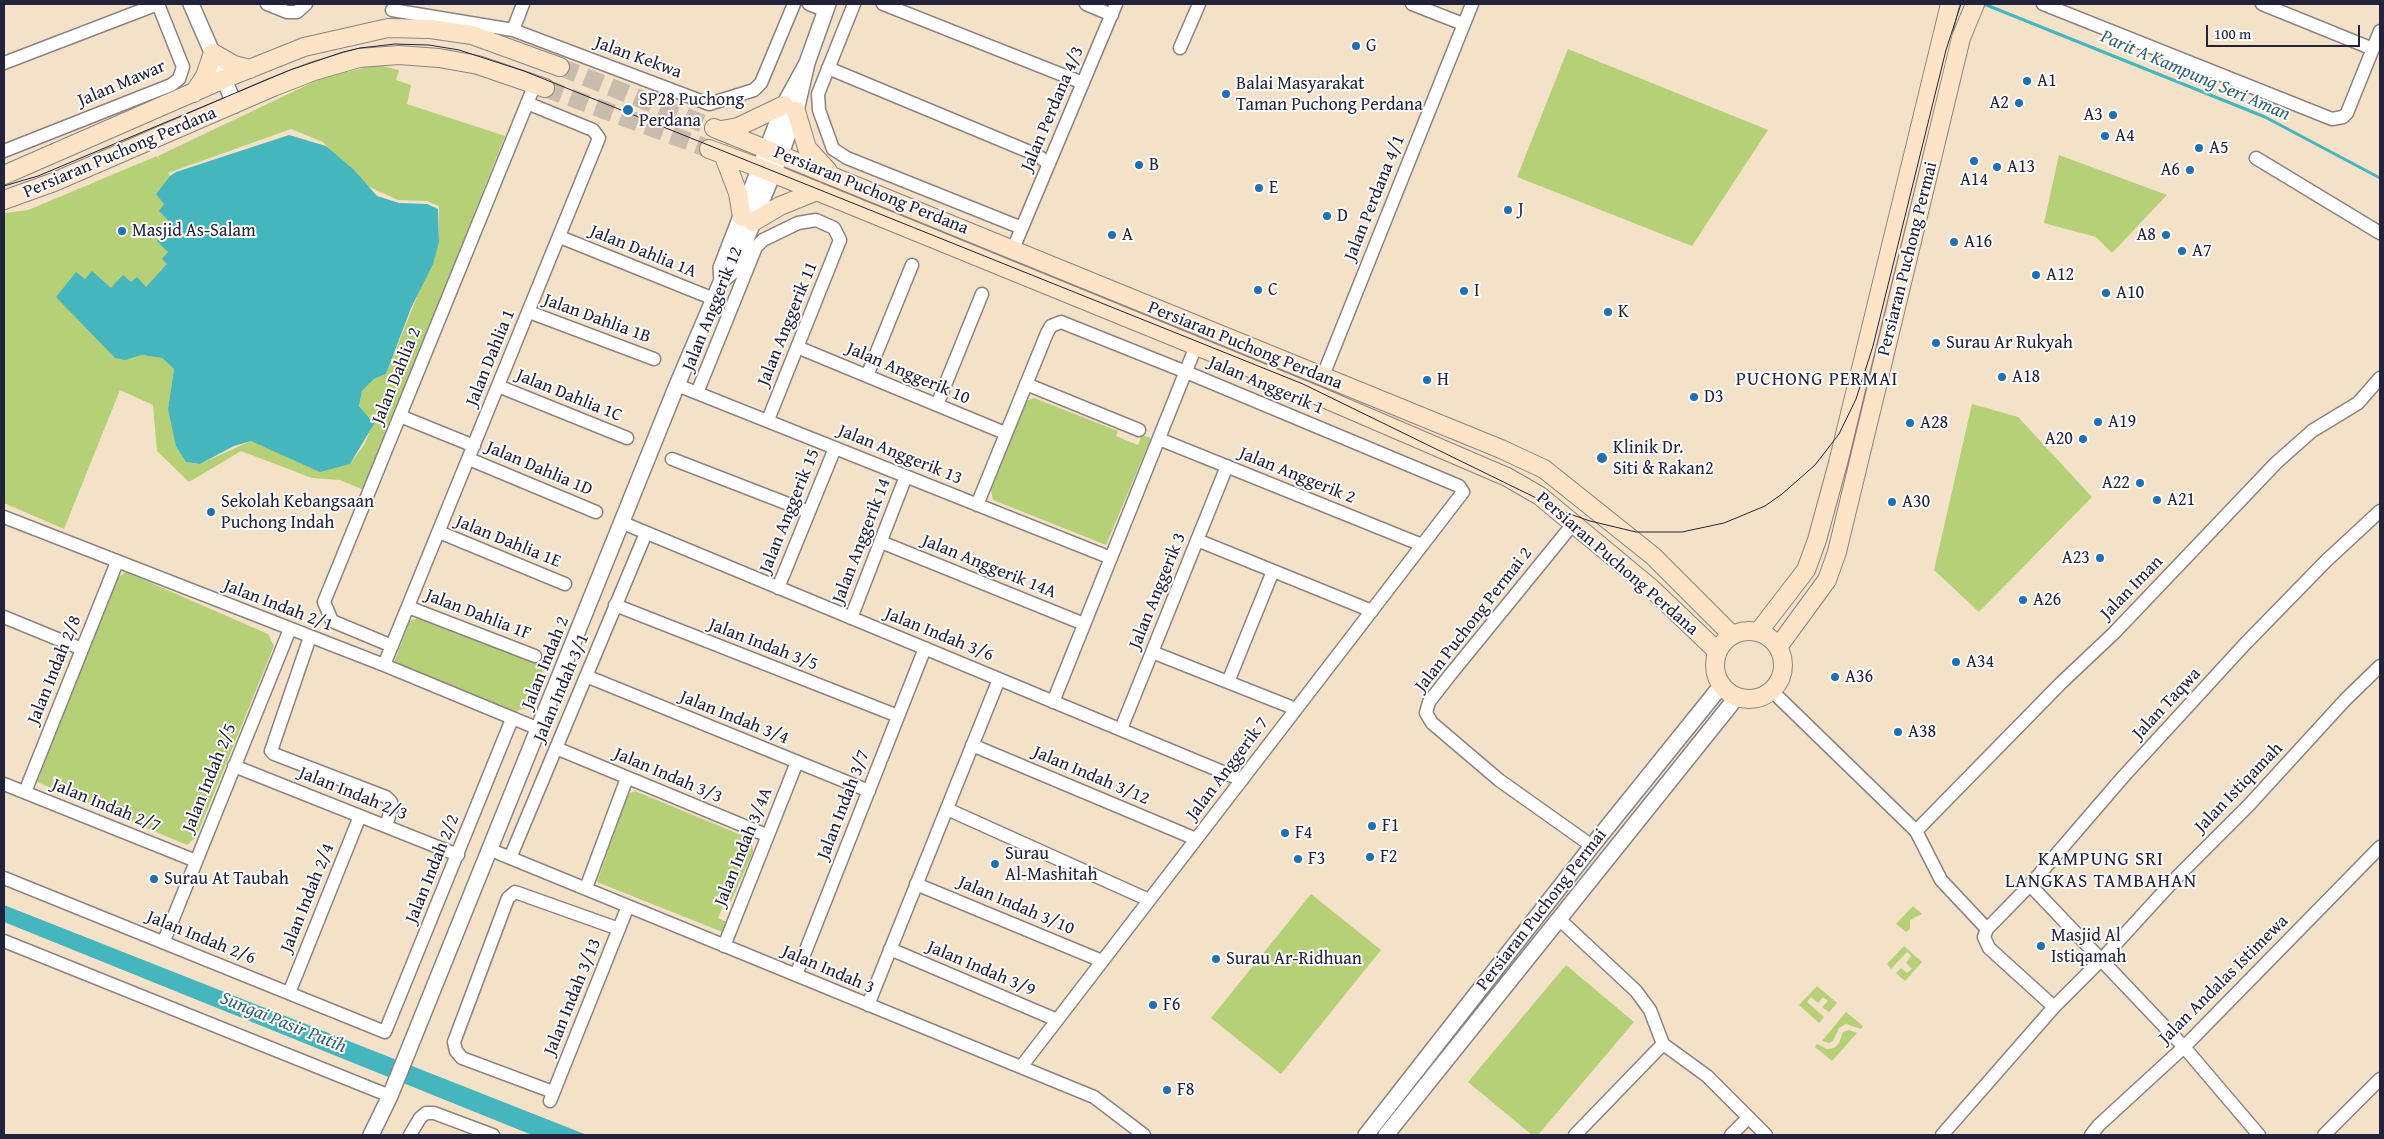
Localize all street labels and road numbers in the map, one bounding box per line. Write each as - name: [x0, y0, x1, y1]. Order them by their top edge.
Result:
- street label: Jalan Kekwa: [592, 32, 684, 84]
- street label: Jalan Perdana 4/3: [1017, 43, 1089, 175]
- street label: Jalan Mawar: [75, 56, 169, 112]
- street label: Persiaran Puchong Perdana: [20, 102, 220, 204]
- street label: Jalan Perdana 4/1: [1340, 132, 1410, 264]
- street label: Persiaran Puchong Perdana: [771, 142, 971, 240]
- street label: Persiaran Puchong Permai: [1873, 160, 1943, 358]
- street label: Jalan Dahlia 1A: [586, 221, 700, 283]
- street label: Jalan Anggerik 12: [678, 244, 748, 374]
- street label: Jalan Anggerik 11: [753, 259, 823, 389]
- street label: Jalan Dahlia 1B: [540, 290, 654, 348]
- street label: Persiaran Puchong Perdana: [1145, 297, 1345, 395]
- street label: Jalan Dahlia 1: [462, 306, 520, 410]
- street label: Jalan Dahlia 2: [368, 324, 426, 428]
- street label: Jalan Anggerik 10: [843, 338, 973, 410]
- street label: Jalan Anggerik 1: [1205, 352, 1327, 420]
- street label: Jalan Dahlia 1C: [513, 365, 625, 427]
- street label: Jalan Anggerik 13: [835, 420, 965, 490]
- street label: Jalan Dahlia 1D: [483, 437, 595, 501]
- street label: Jalan Anggerik 2: [1236, 443, 1358, 509]
- street label: Jalan Anggerik 15: [755, 446, 825, 576]
- street label: Jalan Anggerik 14: [828, 475, 896, 607]
- street label: Persiaran Puchong Perdana: [1532, 488, 1702, 640]
- street label: Jalan Dahlia 1E: [452, 511, 564, 573]
- street label: Jalan Anggerik 14A: [919, 530, 1059, 604]
- street label: Jalan Anggerik 3: [1125, 530, 1191, 652]
- street label: Jalan Puchong Permai 2: [1411, 543, 1537, 697]
- street label: Jalan Iman: [2096, 551, 2168, 625]
- street label: Jalan Indah 2/1: [220, 575, 336, 637]
- street label: Jalan Dahlia 1F: [422, 585, 534, 645]
- street label: Jalan Indah 3/6: [881, 603, 997, 667]
- street label: Jalan Indah 2/8: [23, 612, 87, 728]
- street label: Jalan Indah 2: [518, 613, 574, 713]
- street label: Jalan Indah 3/5: [705, 614, 821, 676]
- street label: Jalan Indah 3/1: [530, 631, 594, 745]
- street label: Jalan Taqwa: [2128, 664, 2206, 744]
- street label: Jalan Indah 3/4: [676, 686, 792, 750]
- street label: Jalan Anggerik 7: [1182, 713, 1274, 825]
- street label: Jalan Indah 2/5: [178, 720, 242, 836]
- street label: Jalan Istiqamah: [2191, 738, 2287, 838]
- street label: Jalan Indah 3/12: [1030, 742, 1152, 810]
- street label: Jalan Indah 3/3: [611, 744, 725, 808]
- street label: Jalan Indah 3/7: [813, 747, 875, 863]
- street label: Jalan Indah 2/3: [295, 762, 411, 826]
- street label: Jalan Indah 2/7: [48, 774, 164, 838]
- street label: Jalan Indah 3/4A: [710, 784, 778, 910]
- street label: Jalan Indah 2/2: [401, 811, 465, 927]
- street label: Persiaran Puchong Permai: [1472, 825, 1612, 995]
- street label: Jalan Indah 2/4: [276, 840, 340, 956]
- street label: Jalan Indah 3/10: [955, 872, 1077, 940]
- street label: Jalan Indah 2/6: [143, 906, 259, 970]
- street label: Jalan Andalas Istimewa: [2155, 911, 2293, 1049]
- street label: Jalan Indah 3/13: [540, 935, 606, 1059]
- street label: Jalan Indah 3/9: [924, 937, 1038, 1001]
- street label: Jalan Indah 3: [779, 941, 877, 999]

